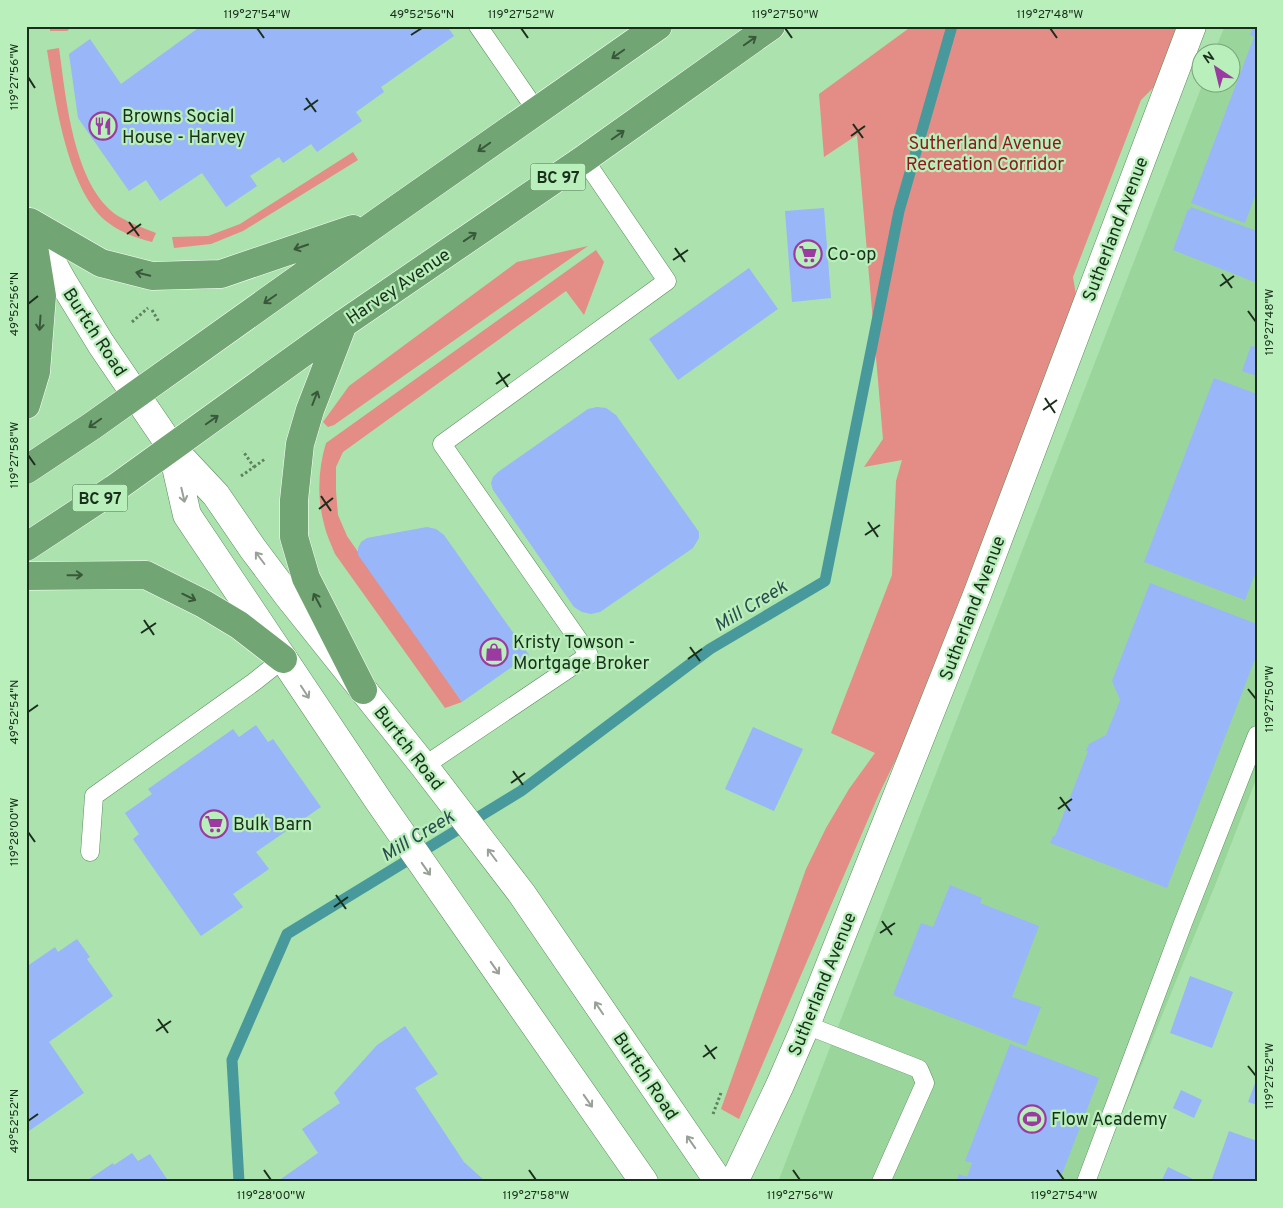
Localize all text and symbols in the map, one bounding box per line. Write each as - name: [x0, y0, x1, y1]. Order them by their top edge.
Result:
- text: 119°27'54"W: [223, 7, 291, 23]
- text: 49°52'56"N: [390, 7, 454, 23]
- text: 119°27'52"W: [488, 7, 554, 23]
- text: 119°27'50"W: [751, 7, 819, 23]
- text: 119°27'48"W: [1017, 7, 1083, 23]
- one-way arrow: [743, 36, 757, 46]
- north arrow: [1190, 42, 1240, 92]
- text: 119°27'56"W: [7, 44, 23, 110]
- one-way arrow: [611, 49, 625, 59]
- text: N: [1200, 49, 1218, 68]
- place label: Browns Social House - Harvey: [122, 106, 245, 150]
- restaurant icon: Browns Social House - Harvey: [88, 111, 118, 141]
- one-way arrow: [611, 130, 625, 140]
- park label: Sutherland Avenue Recreation Corridor: [906, 133, 1064, 177]
- one-way arrow: [477, 142, 491, 152]
- street label: Sutherland Avenue: [1078, 154, 1155, 305]
- road number: BC 97: [530, 163, 586, 190]
- one-way arrow: [462, 232, 476, 242]
- supermarket icon: Co-op: [793, 239, 823, 269]
- one-way arrow: [293, 242, 309, 252]
- street label: Harvey Avenue: [342, 244, 455, 330]
- place label: Co-op: [827, 244, 876, 267]
- one-way arrow: [136, 268, 152, 278]
- text: 49°52'56"N: [7, 272, 23, 336]
- street label: Burtch Road: [57, 284, 131, 381]
- text: 119°27'48"W: [1262, 289, 1278, 355]
- one-way arrow: [263, 294, 277, 304]
- one-way arrow: [35, 314, 44, 330]
- one-way arrow: [311, 391, 320, 406]
- one-way arrow: [204, 415, 218, 425]
- one-way arrow: [88, 418, 102, 428]
- text: 119°27'58"W: [7, 422, 23, 488]
- road number: BC 97: [72, 484, 128, 512]
- one-way arrow: [179, 487, 188, 503]
- street label: Sutherland Avenue: [935, 533, 1012, 684]
- one-way arrow: [254, 552, 265, 565]
- one-way arrow: [66, 570, 83, 580]
- water label: Mill Creek: [710, 575, 792, 638]
- one-way arrow: [181, 592, 196, 602]
- one-way arrow: [312, 592, 322, 607]
- place label: Kristy Towson - Mortgage Broker: [513, 632, 650, 676]
- shop icon: Kristy Towson - Mortgage Broker: [479, 637, 509, 667]
- text: 119°27'50"W: [1262, 665, 1278, 733]
- text: 49°52'54"N: [7, 679, 23, 745]
- one-way arrow: [299, 685, 310, 699]
- street label: Burtch Road: [368, 702, 448, 796]
- text: 119°28'00"W: [7, 798, 23, 866]
- water label: Mill Creek: [377, 805, 459, 868]
- supermarket icon: Bulk Barn: [199, 809, 229, 839]
- place label: Bulk Barn: [233, 814, 312, 837]
- one-way arrow: [487, 848, 497, 862]
- one-way arrow: [421, 862, 431, 876]
- street label: Sutherland Avenue: [784, 909, 863, 1060]
- one-way arrow: [490, 961, 500, 975]
- one-way arrow: [594, 1001, 604, 1015]
- street label: Burtch Road: [607, 1029, 683, 1125]
- text: 119°27'52"W: [1262, 1043, 1278, 1109]
- text: 49°52'52"N: [7, 1089, 23, 1153]
- one-way arrow: [583, 1094, 593, 1108]
- sports icon: Flow Academy: [1017, 1104, 1047, 1134]
- place label: Flow Academy: [1051, 1109, 1167, 1132]
- one-way arrow: [686, 1135, 696, 1149]
- text: 119°28'00"W: [237, 1188, 305, 1204]
- text: 119°27'58"W: [503, 1188, 569, 1204]
- text: 119°27'56"W: [767, 1188, 833, 1204]
- text: 119°27'54"W: [1030, 1188, 1098, 1204]

